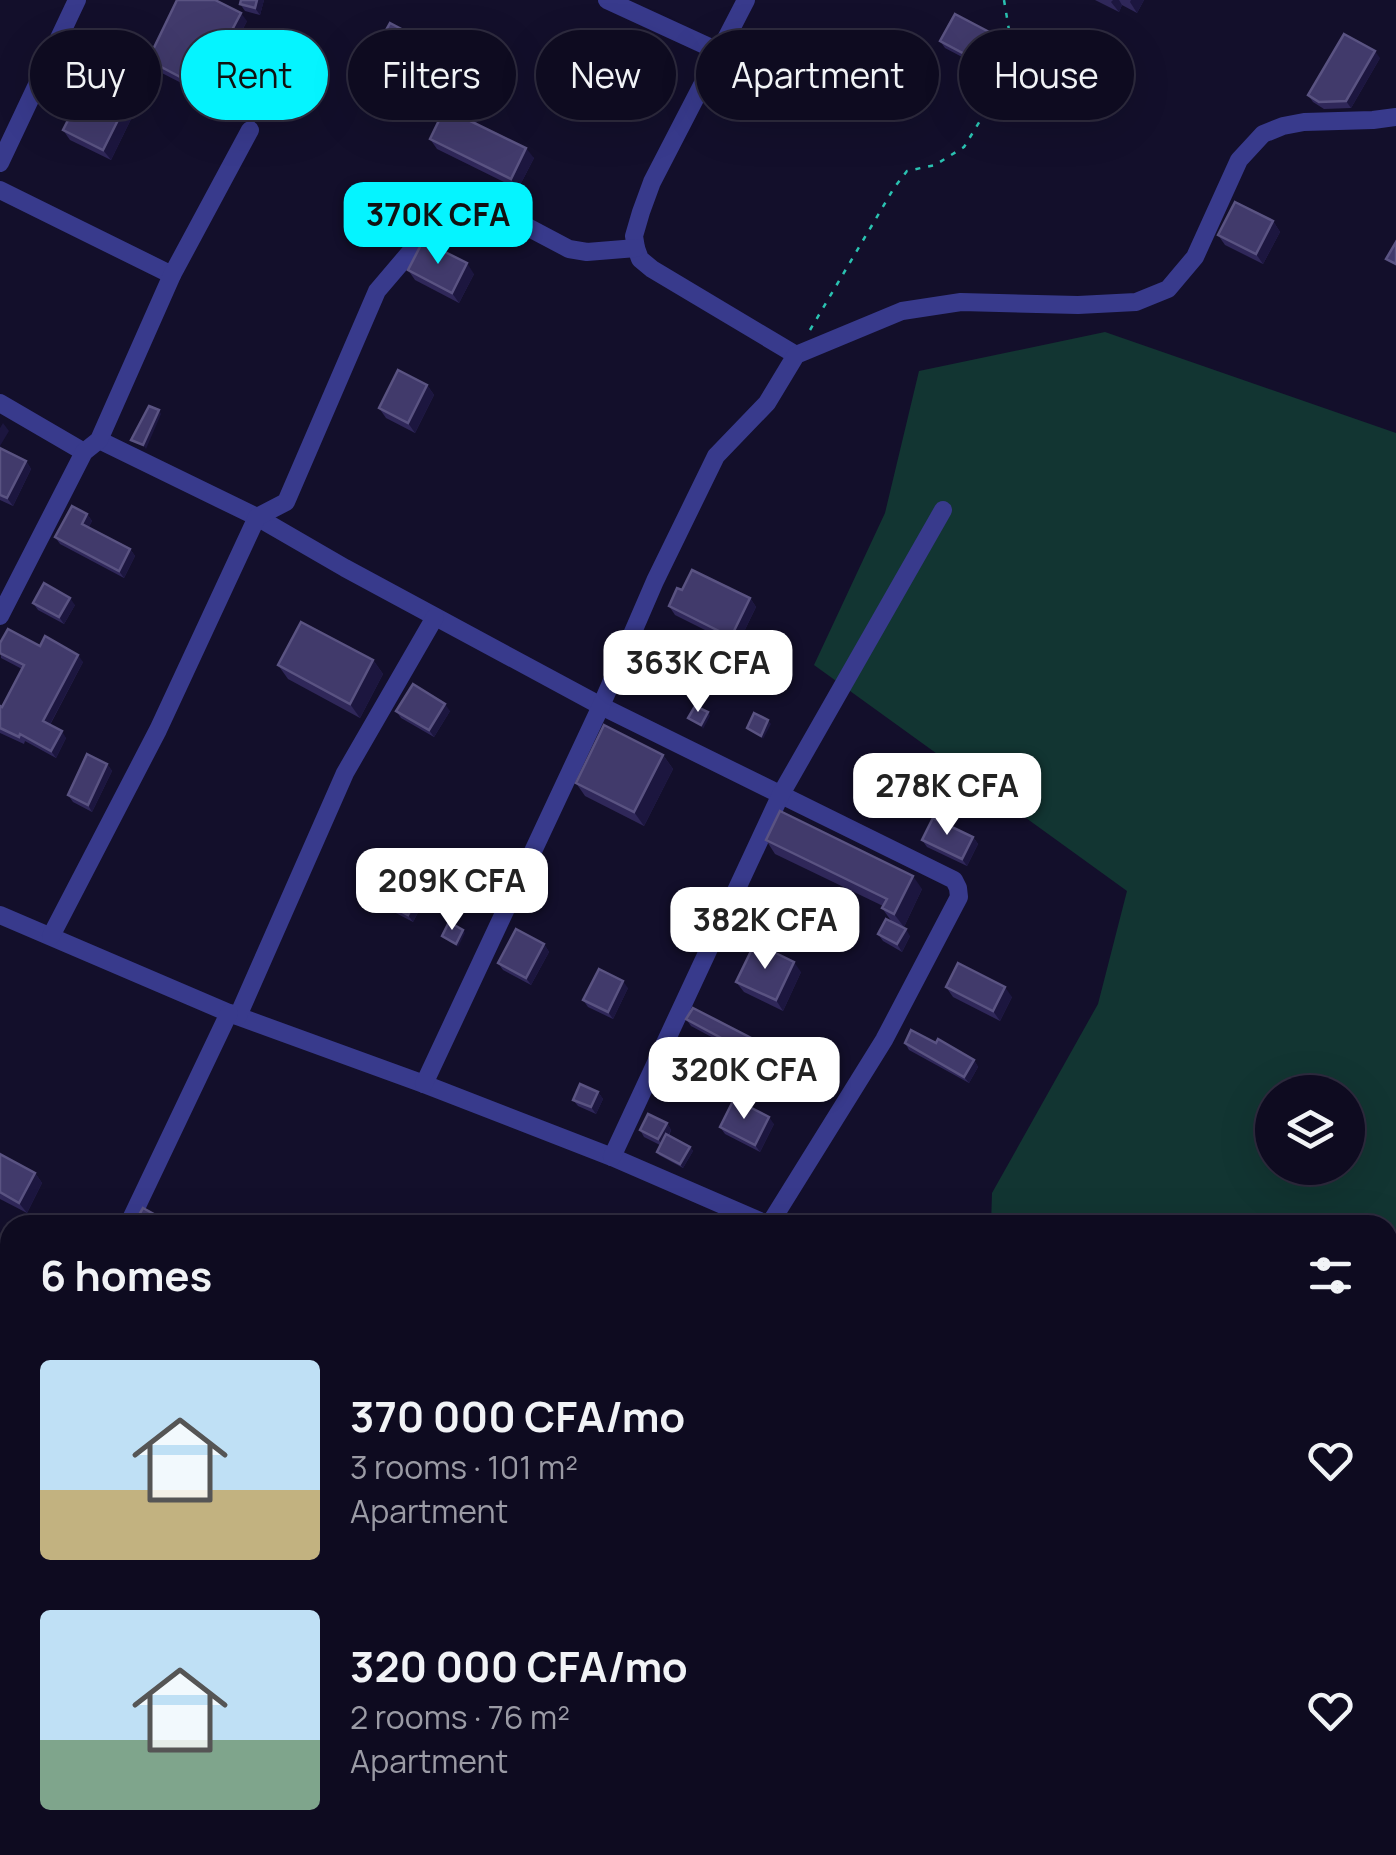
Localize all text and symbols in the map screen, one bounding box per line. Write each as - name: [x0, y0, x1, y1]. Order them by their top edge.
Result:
- chip: Buy: [30, 30, 161, 120]
- chip: Rent: [181, 30, 328, 120]
- chip: Filters: [348, 30, 516, 120]
- chip: New: [536, 30, 676, 120]
- chip: Apartment: [696, 30, 939, 120]
- chip: House: [959, 30, 1134, 120]
- pin: 370K CFA: [335, 182, 541, 267]
- text: 370K CFA: [366, 192, 510, 236]
- pin: 363K CFA: [595, 630, 801, 715]
- text: 363K CFA: [625, 640, 771, 684]
- pin: 278K CFA: [844, 753, 1050, 838]
- text: 278K CFA: [875, 763, 1019, 807]
- pin: 209K CFA: [349, 848, 555, 933]
- text: 209K CFA: [378, 858, 526, 902]
- pin: 382K CFA: [662, 887, 868, 972]
- text: 382K CFA: [692, 897, 838, 941]
- pin: 320K CFA: [641, 1037, 847, 1122]
- text: 320K CFA: [671, 1047, 817, 1091]
- map controls: [1255, 1075, 1365, 1185]
- button: layers: [1255, 1075, 1365, 1185]
- text: 6 homes: [40, 1246, 212, 1304]
- icon: filters: [1303, 1248, 1358, 1303]
- text: 370 000 CFA/mo: [350, 1387, 685, 1445]
- icon: home: [120, 1400, 240, 1520]
- icon: heart: [1303, 1433, 1358, 1488]
- text: 3 rooms · 101 m²: [350, 1445, 578, 1489]
- text: Apartment: [350, 1489, 508, 1533]
- text: 320 000 CFA/mo: [350, 1637, 688, 1695]
- icon: home: [120, 1650, 240, 1770]
- icon: heart: [1303, 1683, 1358, 1738]
- text: 2 rooms · 76 m²: [350, 1695, 570, 1739]
- text: Apartment: [350, 1739, 508, 1783]

